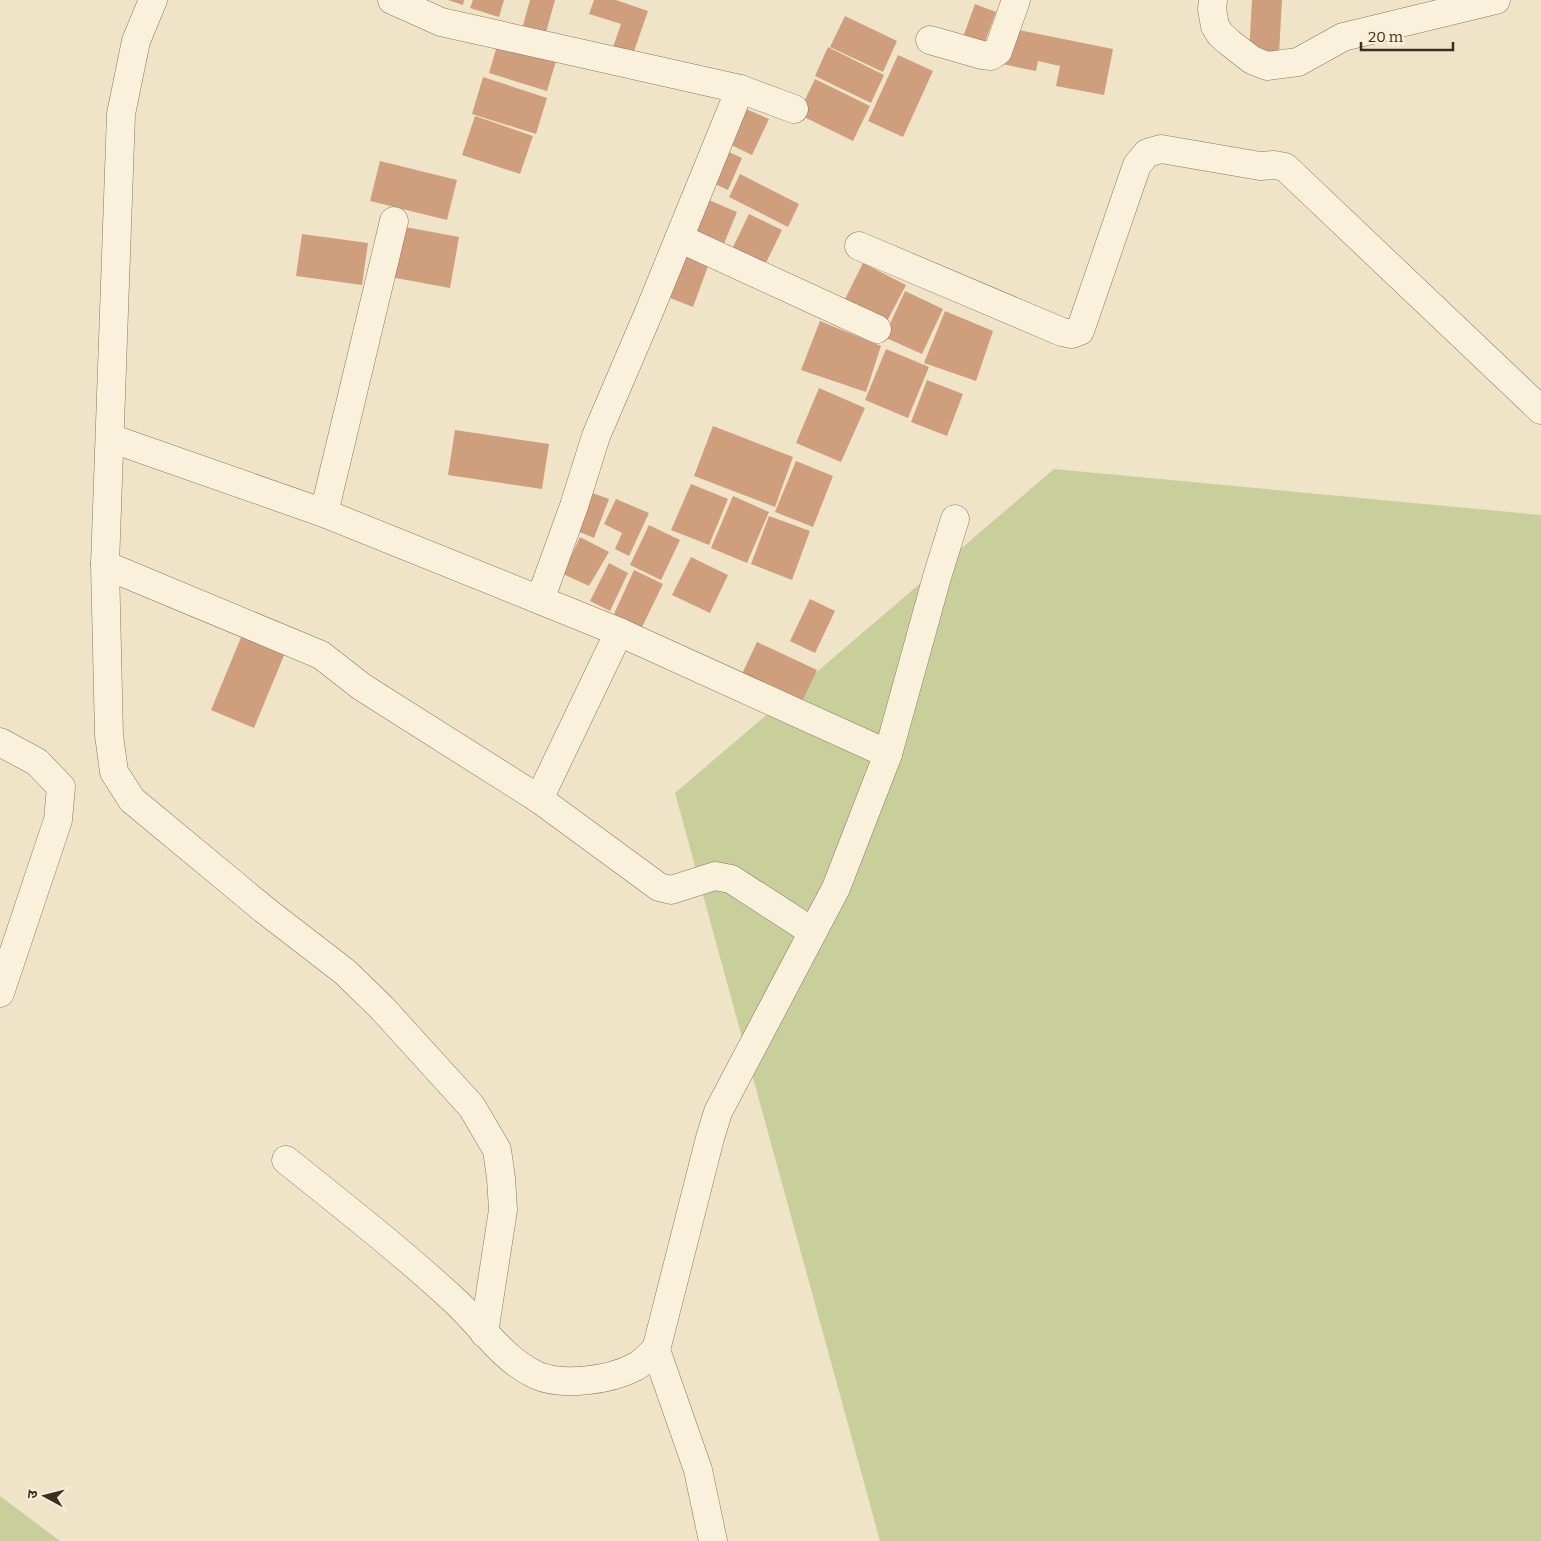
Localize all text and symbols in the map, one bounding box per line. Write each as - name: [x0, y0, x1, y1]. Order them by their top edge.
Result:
- scale bar: [1361, 20, 1454, 52]
- text: 20 m: [1368, 28, 1404, 46]
- north arrow: [20, 1471, 70, 1521]
- text: उ: [24, 1489, 42, 1500]

